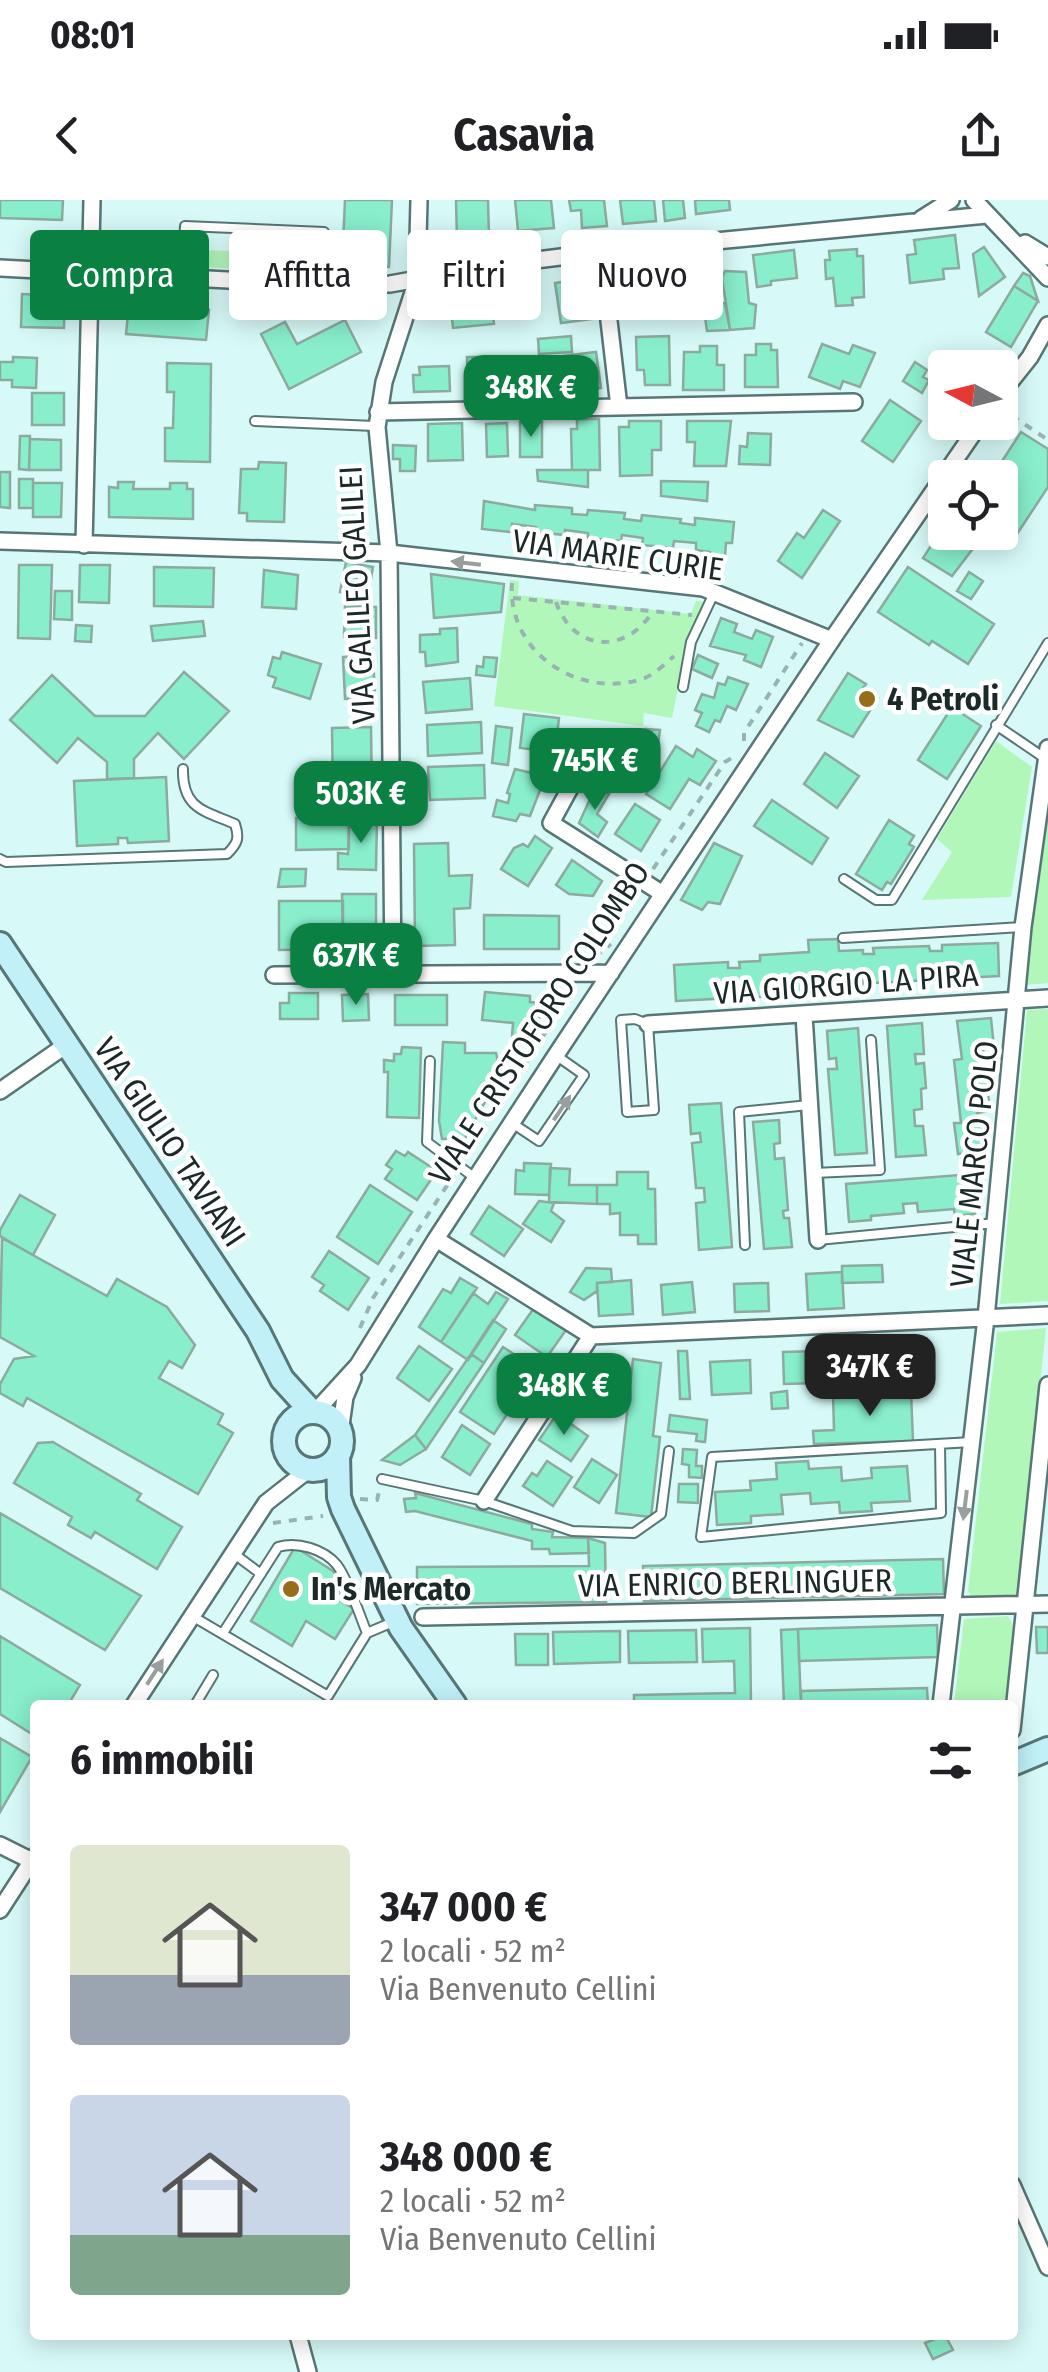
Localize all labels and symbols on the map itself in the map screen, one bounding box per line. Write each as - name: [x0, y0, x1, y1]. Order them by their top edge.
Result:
- north arrow: [928, 350, 1018, 440]
- pin: 348K €: [450, 355, 612, 440]
- street label: VIA GALILEO GALILEI: [331, 465, 383, 725]
- street label: VIA MARIE CURIE: [510, 521, 726, 589]
- one-way arrow: [450, 554, 481, 570]
- place label: 4 Petroli: [887, 680, 999, 718]
- marker: 4 Petroli: [856, 688, 878, 710]
- pin: 745K €: [514, 728, 676, 813]
- pin: 503K €: [280, 761, 442, 846]
- street label: VIALE CRISTOFORO COLOMBO: [421, 855, 657, 1191]
- pin: 637K €: [275, 923, 437, 1008]
- street label: VIA GIORGIO LA PIRA: [712, 956, 980, 1012]
- street label: VIA GIULIO TAVIANI: [86, 1030, 254, 1254]
- street label: VIALE MARCO POLO: [942, 1039, 1006, 1289]
- one-way arrow: [552, 1094, 570, 1121]
- pin: 347K €: [789, 1334, 951, 1419]
- pin: 348K €: [483, 1353, 645, 1438]
- one-way arrow: [957, 1490, 973, 1522]
- street label: VIA ENRICO BERLINGUER: [578, 1561, 892, 1605]
- place label: In's Mercato: [311, 1570, 471, 1608]
- marker: In's Mercato: [280, 1578, 302, 1600]
- one-way arrow: [145, 1659, 164, 1686]

